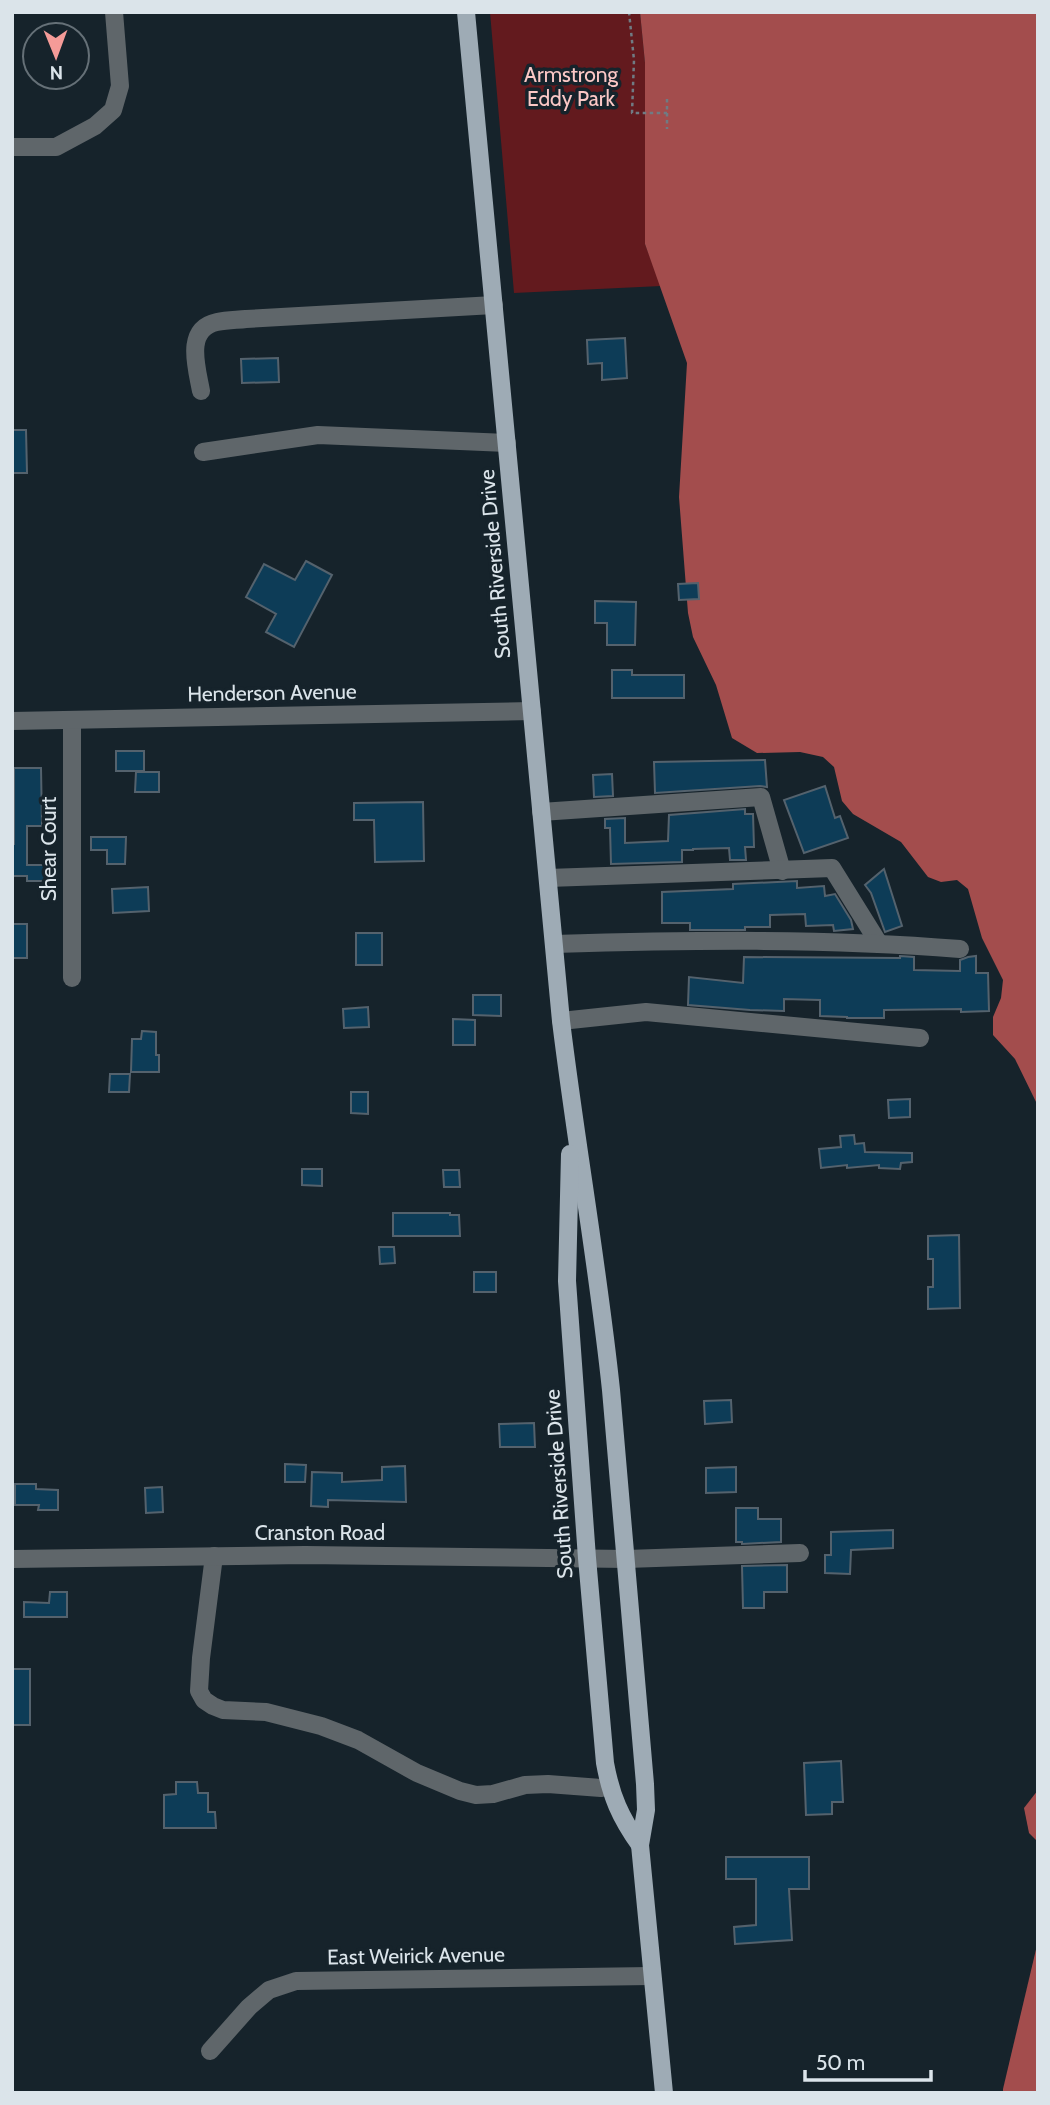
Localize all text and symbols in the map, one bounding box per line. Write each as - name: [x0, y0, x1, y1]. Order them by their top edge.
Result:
- north arrow: [21, 21, 91, 91]
- text: N: [49, 61, 63, 84]
- park label: Armstrong Eddy Park: [524, 62, 618, 111]
- street label: South Riverside Drive: [474, 468, 515, 660]
- street label: Henderson Avenue: [187, 679, 357, 706]
- street label: Shear Court: [36, 797, 61, 901]
- street label: South Riverside Drive: [539, 1388, 578, 1580]
- street label: Cranston Road: [255, 1520, 385, 1545]
- street label: East Weirick Avenue: [327, 1941, 505, 1970]
- scale bar: [805, 2038, 931, 2082]
- text: 50 m: [816, 2050, 865, 2075]

